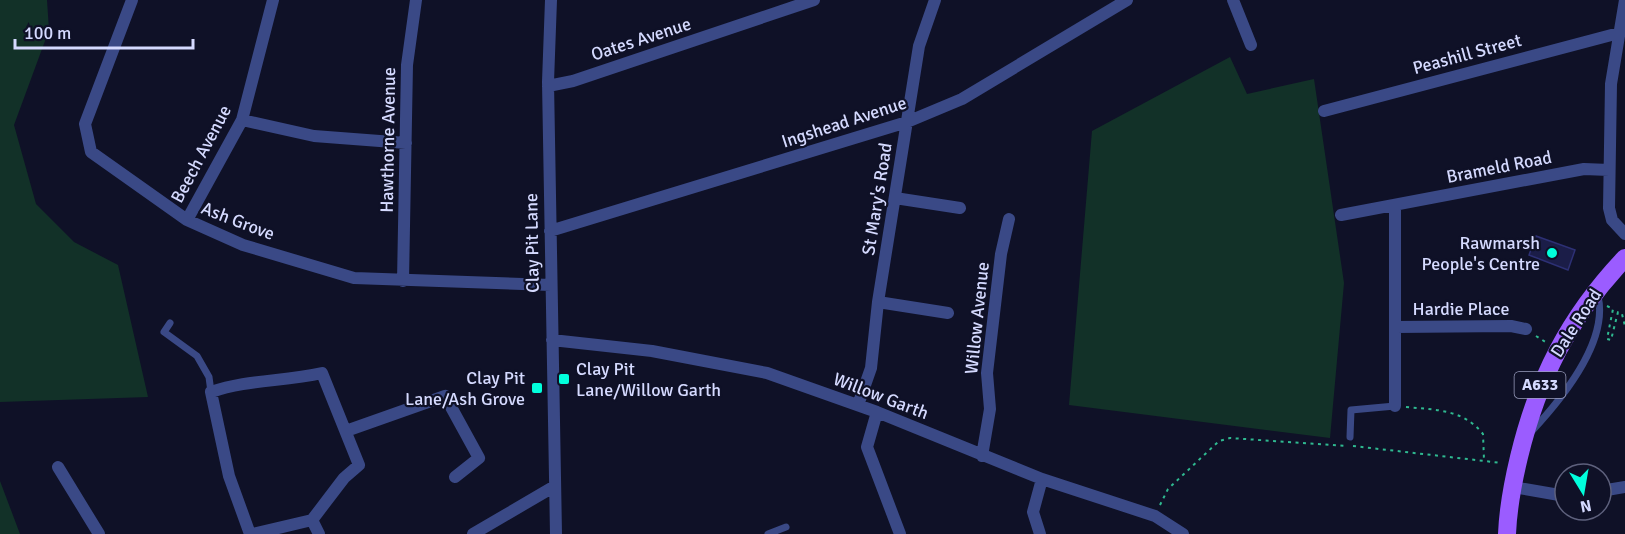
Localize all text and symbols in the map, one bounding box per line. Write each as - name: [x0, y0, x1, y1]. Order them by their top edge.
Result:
- scale bar: [15, 12, 194, 50]
- street label: Oates Avenue: [588, 12, 694, 66]
- text: 100 m: [24, 22, 71, 44]
- street label: Peashill Street: [1410, 29, 1524, 79]
- street label: Hawthorne Avenue: [376, 67, 400, 213]
- street label: Ingshead Avenue: [779, 91, 909, 153]
- street label: Beech Avenue: [166, 101, 236, 207]
- street label: St Mary's Road: [857, 141, 897, 257]
- street label: Brameld Road: [1444, 146, 1554, 188]
- street label: Clay Pit Lane: [520, 193, 544, 293]
- street label: Ash Grove: [198, 197, 278, 245]
- place label: Rawmarsh People's Centre: [1422, 232, 1540, 275]
- marker: Rawmarsh People's Centre: [1545, 246, 1559, 260]
- street label: Willow Avenue: [960, 261, 994, 375]
- street label: Dale Road: [1546, 285, 1606, 361]
- street label: Hardie Place: [1412, 298, 1510, 320]
- place label: Clay Pit Lane/Willow Garth: [576, 358, 721, 401]
- place label: Clay Pit Lane/Ash Grove: [405, 367, 525, 410]
- street label: Willow Garth: [830, 368, 932, 424]
- marker: Clay Pit Lane/Willow Garth: [557, 372, 571, 386]
- road number: A633: [1514, 372, 1566, 398]
- marker: Clay Pit Lane/Ash Grove: [530, 381, 544, 395]
- north arrow: [1553, 462, 1613, 522]
- text: N: [1578, 495, 1593, 517]

